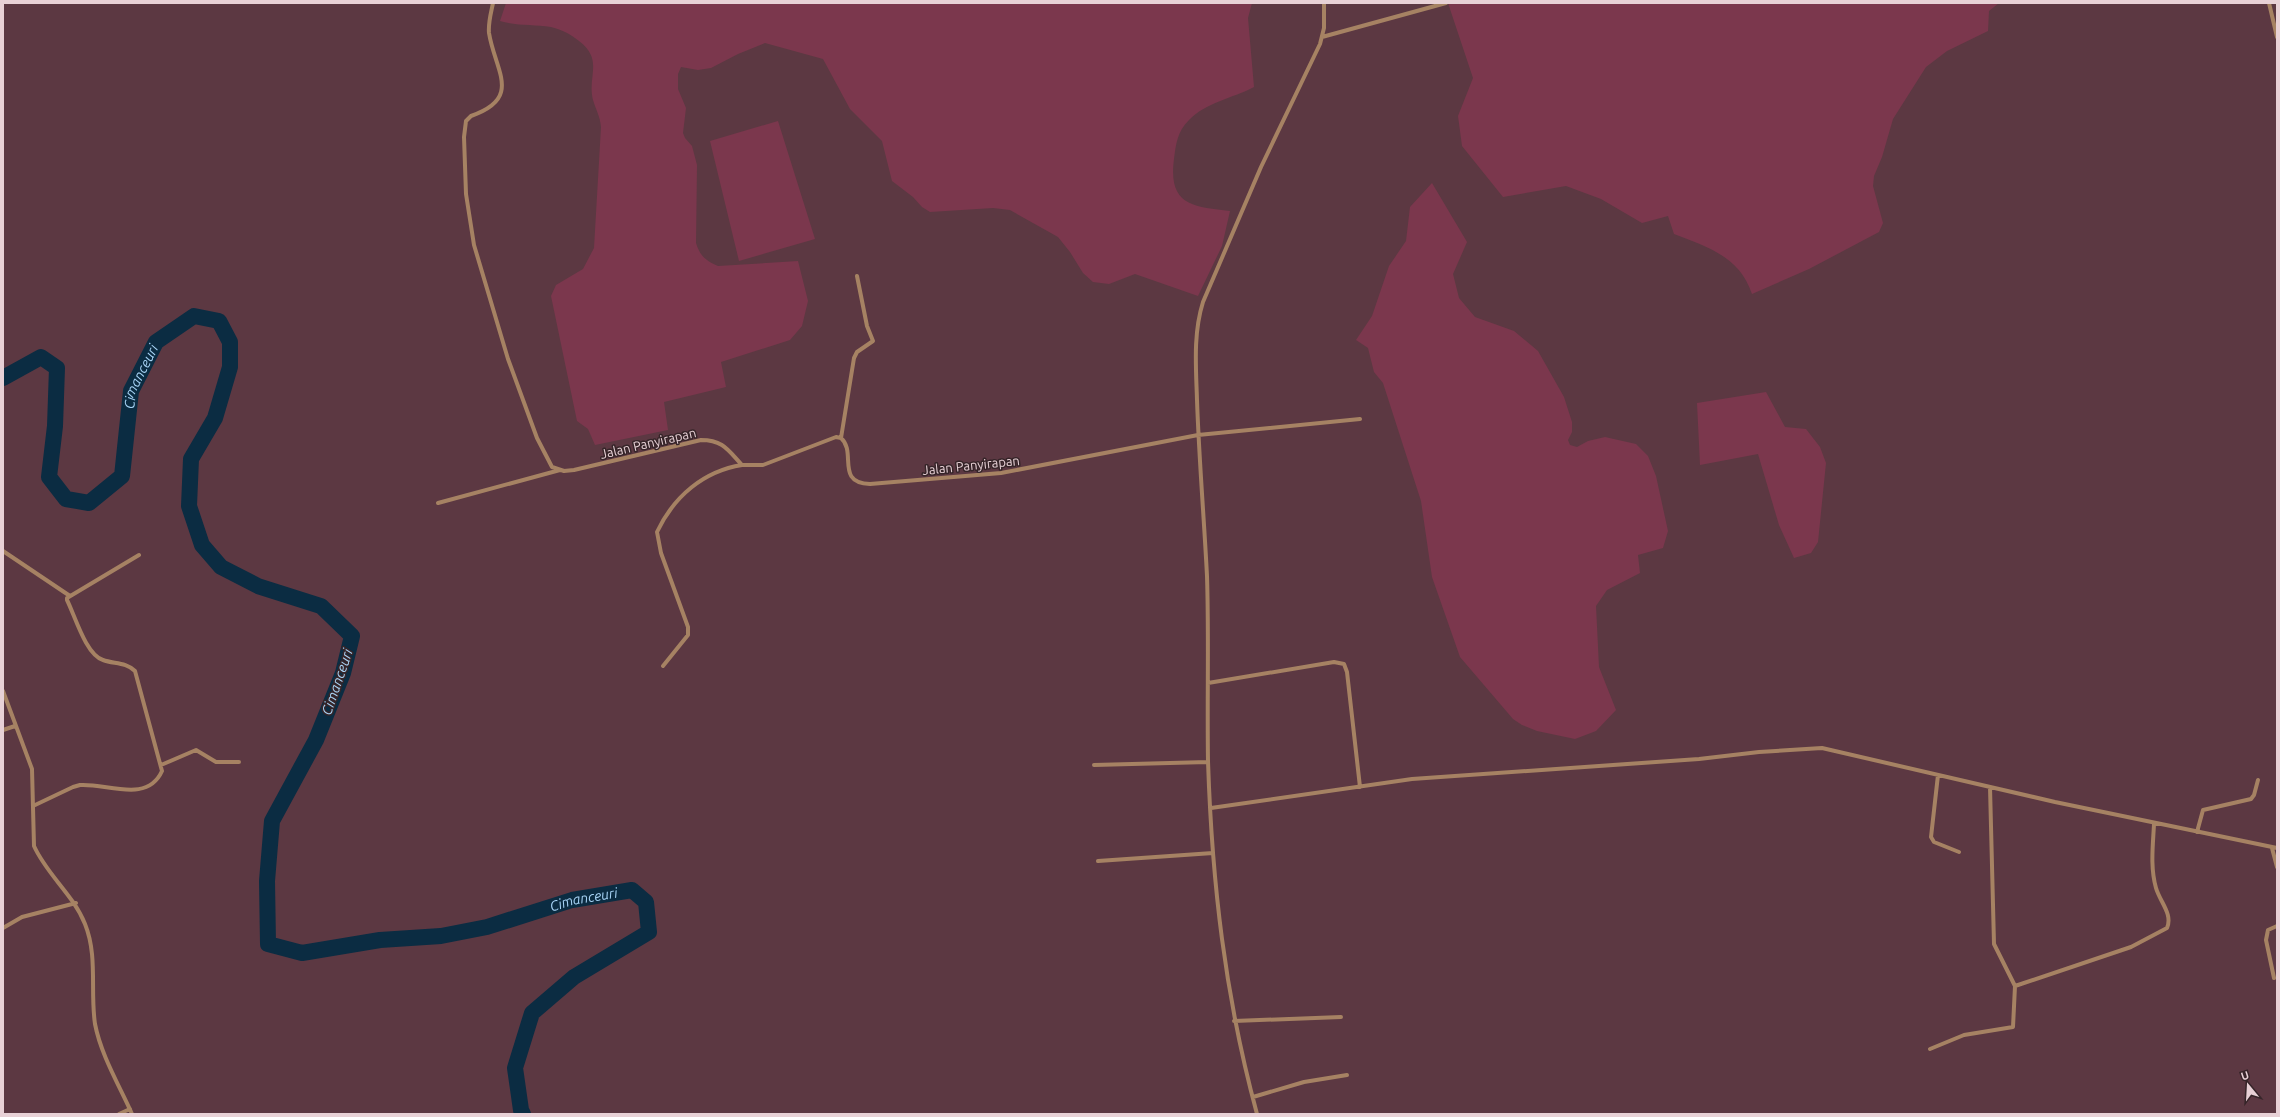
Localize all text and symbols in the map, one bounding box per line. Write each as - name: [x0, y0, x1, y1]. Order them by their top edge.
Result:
- water label: Cimanceuri: [121, 341, 162, 410]
- street label: Jalan Panyirapan: [599, 425, 697, 461]
- street label: Jalan Panyirapan: [922, 453, 1020, 477]
- water label: Cimanceuri: [318, 646, 356, 717]
- water label: Cimanceuri: [547, 884, 619, 915]
- north arrow: [2228, 1065, 2268, 1105]
- text: U: [2239, 1069, 2250, 1082]

